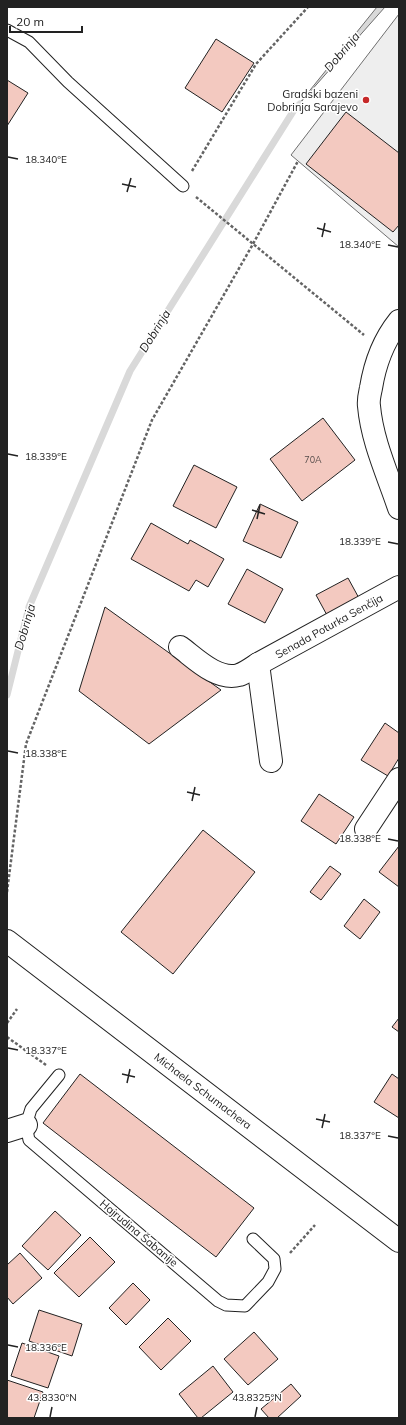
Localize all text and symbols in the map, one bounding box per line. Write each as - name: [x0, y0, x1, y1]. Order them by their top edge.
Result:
- scale bar: [10, 8, 82, 34]
- text: 20 m: [16, 14, 44, 29]
- water label: Dobrinja: [321, 29, 363, 75]
- place label: Gradski bazeni Dobrinja Sarajevo: [267, 87, 358, 114]
- marker: Gradski bazeni Dobrinja Sarajevo: [361, 95, 371, 105]
- text: 18.340°E: [25, 153, 67, 166]
- text: 18.340°E: [339, 238, 381, 251]
- water label: Dobrinja: [136, 307, 173, 355]
- text: 18.339°E: [25, 450, 67, 463]
- house number: 70A: [304, 454, 322, 465]
- text: 18.339°E: [339, 535, 381, 548]
- street label: Senada Poturka Senčija: [273, 591, 385, 661]
- water label: Dobrinja: [11, 602, 38, 652]
- text: 18.338°E: [25, 747, 67, 760]
- text: 18.338°E: [339, 832, 381, 845]
- text: 18.337°E: [25, 1044, 67, 1057]
- street label: Michaela Schumachera: [152, 1050, 254, 1132]
- text: 18.337°E: [339, 1129, 381, 1142]
- street label: Hajrudina Šabanije: [97, 1196, 181, 1270]
- text: 18.336°E: [25, 1341, 67, 1354]
- text: 43.8330°N: [27, 1391, 77, 1404]
- text: 43.8325°N: [232, 1391, 282, 1404]

